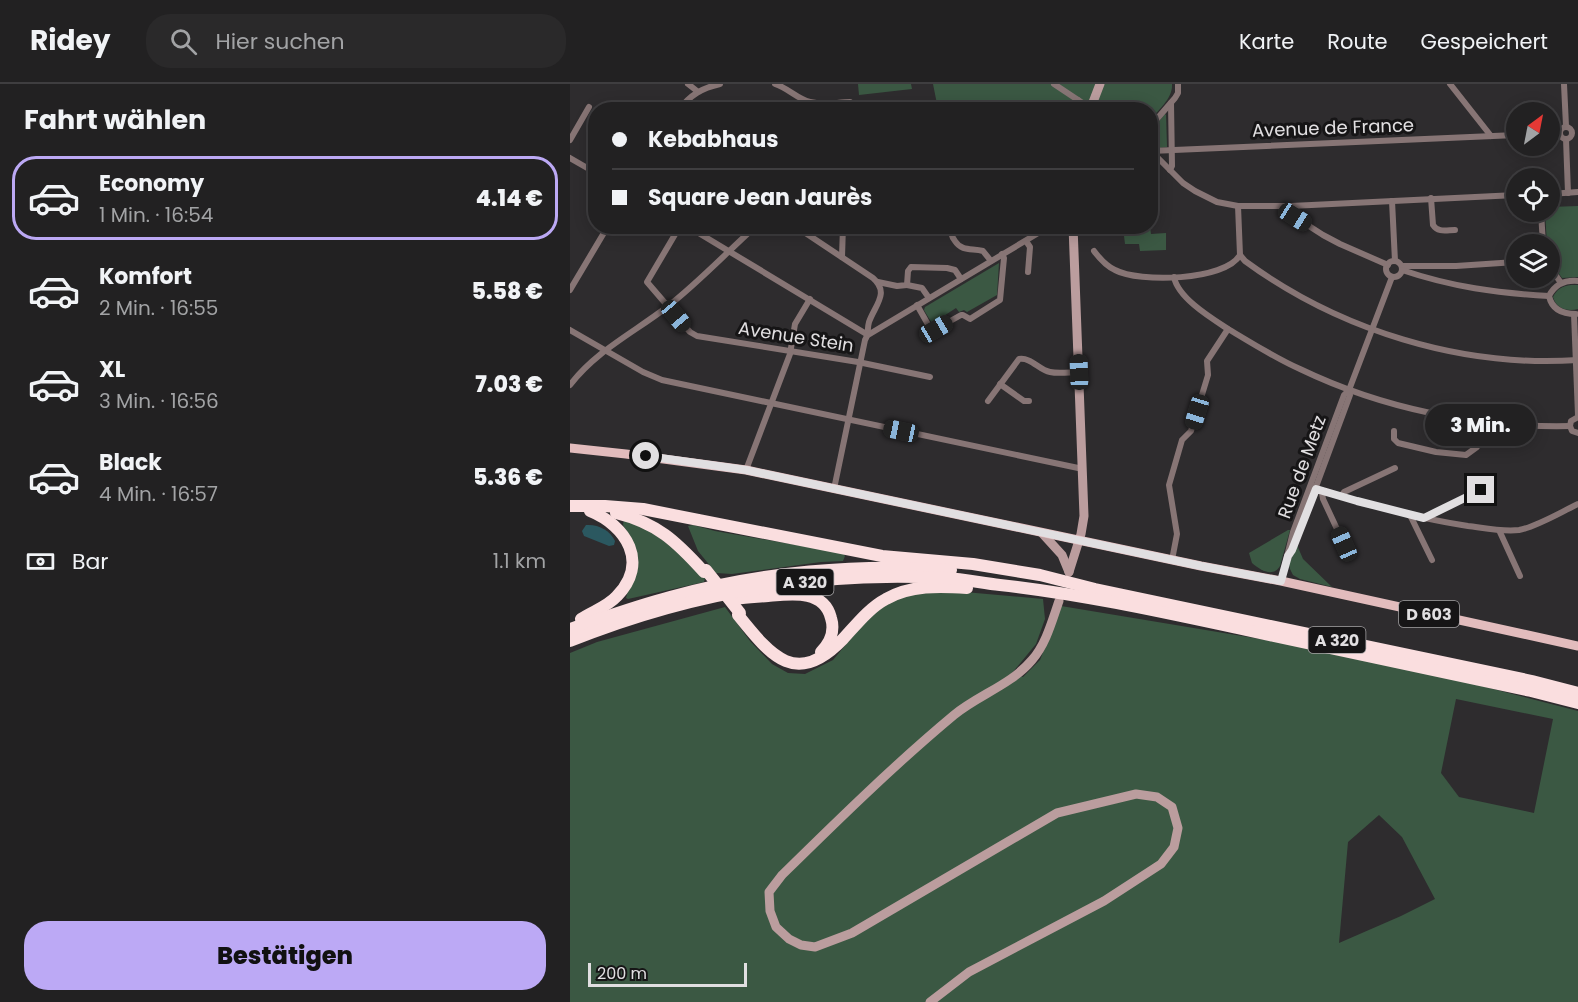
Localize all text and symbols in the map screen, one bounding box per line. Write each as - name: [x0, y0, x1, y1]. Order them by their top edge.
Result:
- search box: [146, 14, 566, 68]
- text: Ridey: [30, 21, 110, 60]
- icon: search: [167, 25, 200, 58]
- text: Hier suchen: [215, 26, 345, 57]
- text: Karte: [1239, 27, 1294, 56]
- text: Route: [1327, 27, 1388, 56]
- text: Gespeichert: [1421, 27, 1548, 56]
- text: Fahrt wählen: [24, 101, 206, 138]
- north arrow: [1506, 102, 1560, 156]
- map controls: [1506, 102, 1560, 288]
- street label: Avenue de France: [1252, 112, 1414, 143]
- text: Kebabhaus: [648, 124, 779, 155]
- text: Economy: [99, 168, 204, 199]
- button: locate: [1506, 168, 1560, 222]
- icon: car: [27, 171, 81, 225]
- text: Square Jean Jaurès: [648, 182, 872, 213]
- text: 4.14 €: [476, 183, 543, 214]
- car: [1275, 200, 1315, 234]
- text: 1 Min. · 16:54: [99, 201, 213, 229]
- button: layers: [1506, 234, 1560, 288]
- text: Komfort: [99, 261, 192, 292]
- icon: car: [27, 264, 81, 318]
- text: 5.58 €: [472, 276, 543, 307]
- text: 2 Min. · 16:55: [99, 294, 218, 322]
- car: [658, 296, 694, 336]
- car: [916, 312, 956, 346]
- street label: Avenue Stein: [737, 315, 856, 358]
- text: XL: [99, 354, 125, 385]
- car: [1069, 354, 1089, 390]
- icon: car: [27, 357, 81, 411]
- text: 7.03 €: [475, 369, 543, 400]
- text: 3 Min. · 16:56: [99, 387, 219, 415]
- car: [1183, 392, 1211, 432]
- callout: 3 Min.: [1426, 403, 1536, 445]
- text: 3 Min.: [1450, 411, 1511, 439]
- street label: Rue de Metz: [1271, 412, 1332, 522]
- car: [882, 418, 920, 444]
- route start: [632, 442, 659, 469]
- text: Black: [99, 447, 162, 478]
- icon: car: [27, 450, 81, 504]
- text: 5.36 €: [473, 462, 543, 493]
- route end: [1467, 476, 1494, 503]
- text: 4 Min. · 16:57: [99, 480, 218, 508]
- car: [1328, 524, 1360, 564]
- icon: cash: [24, 545, 57, 578]
- text: Bar: [72, 546, 109, 577]
- text: 1.1 km: [493, 547, 546, 575]
- road number: A 320: [776, 569, 834, 595]
- road number: D 603: [1399, 601, 1459, 627]
- road number: A 320: [1308, 627, 1365, 653]
- button: Bestätigen: [24, 921, 546, 990]
- scale bar: [588, 960, 747, 988]
- text: 200 m: [597, 962, 647, 985]

